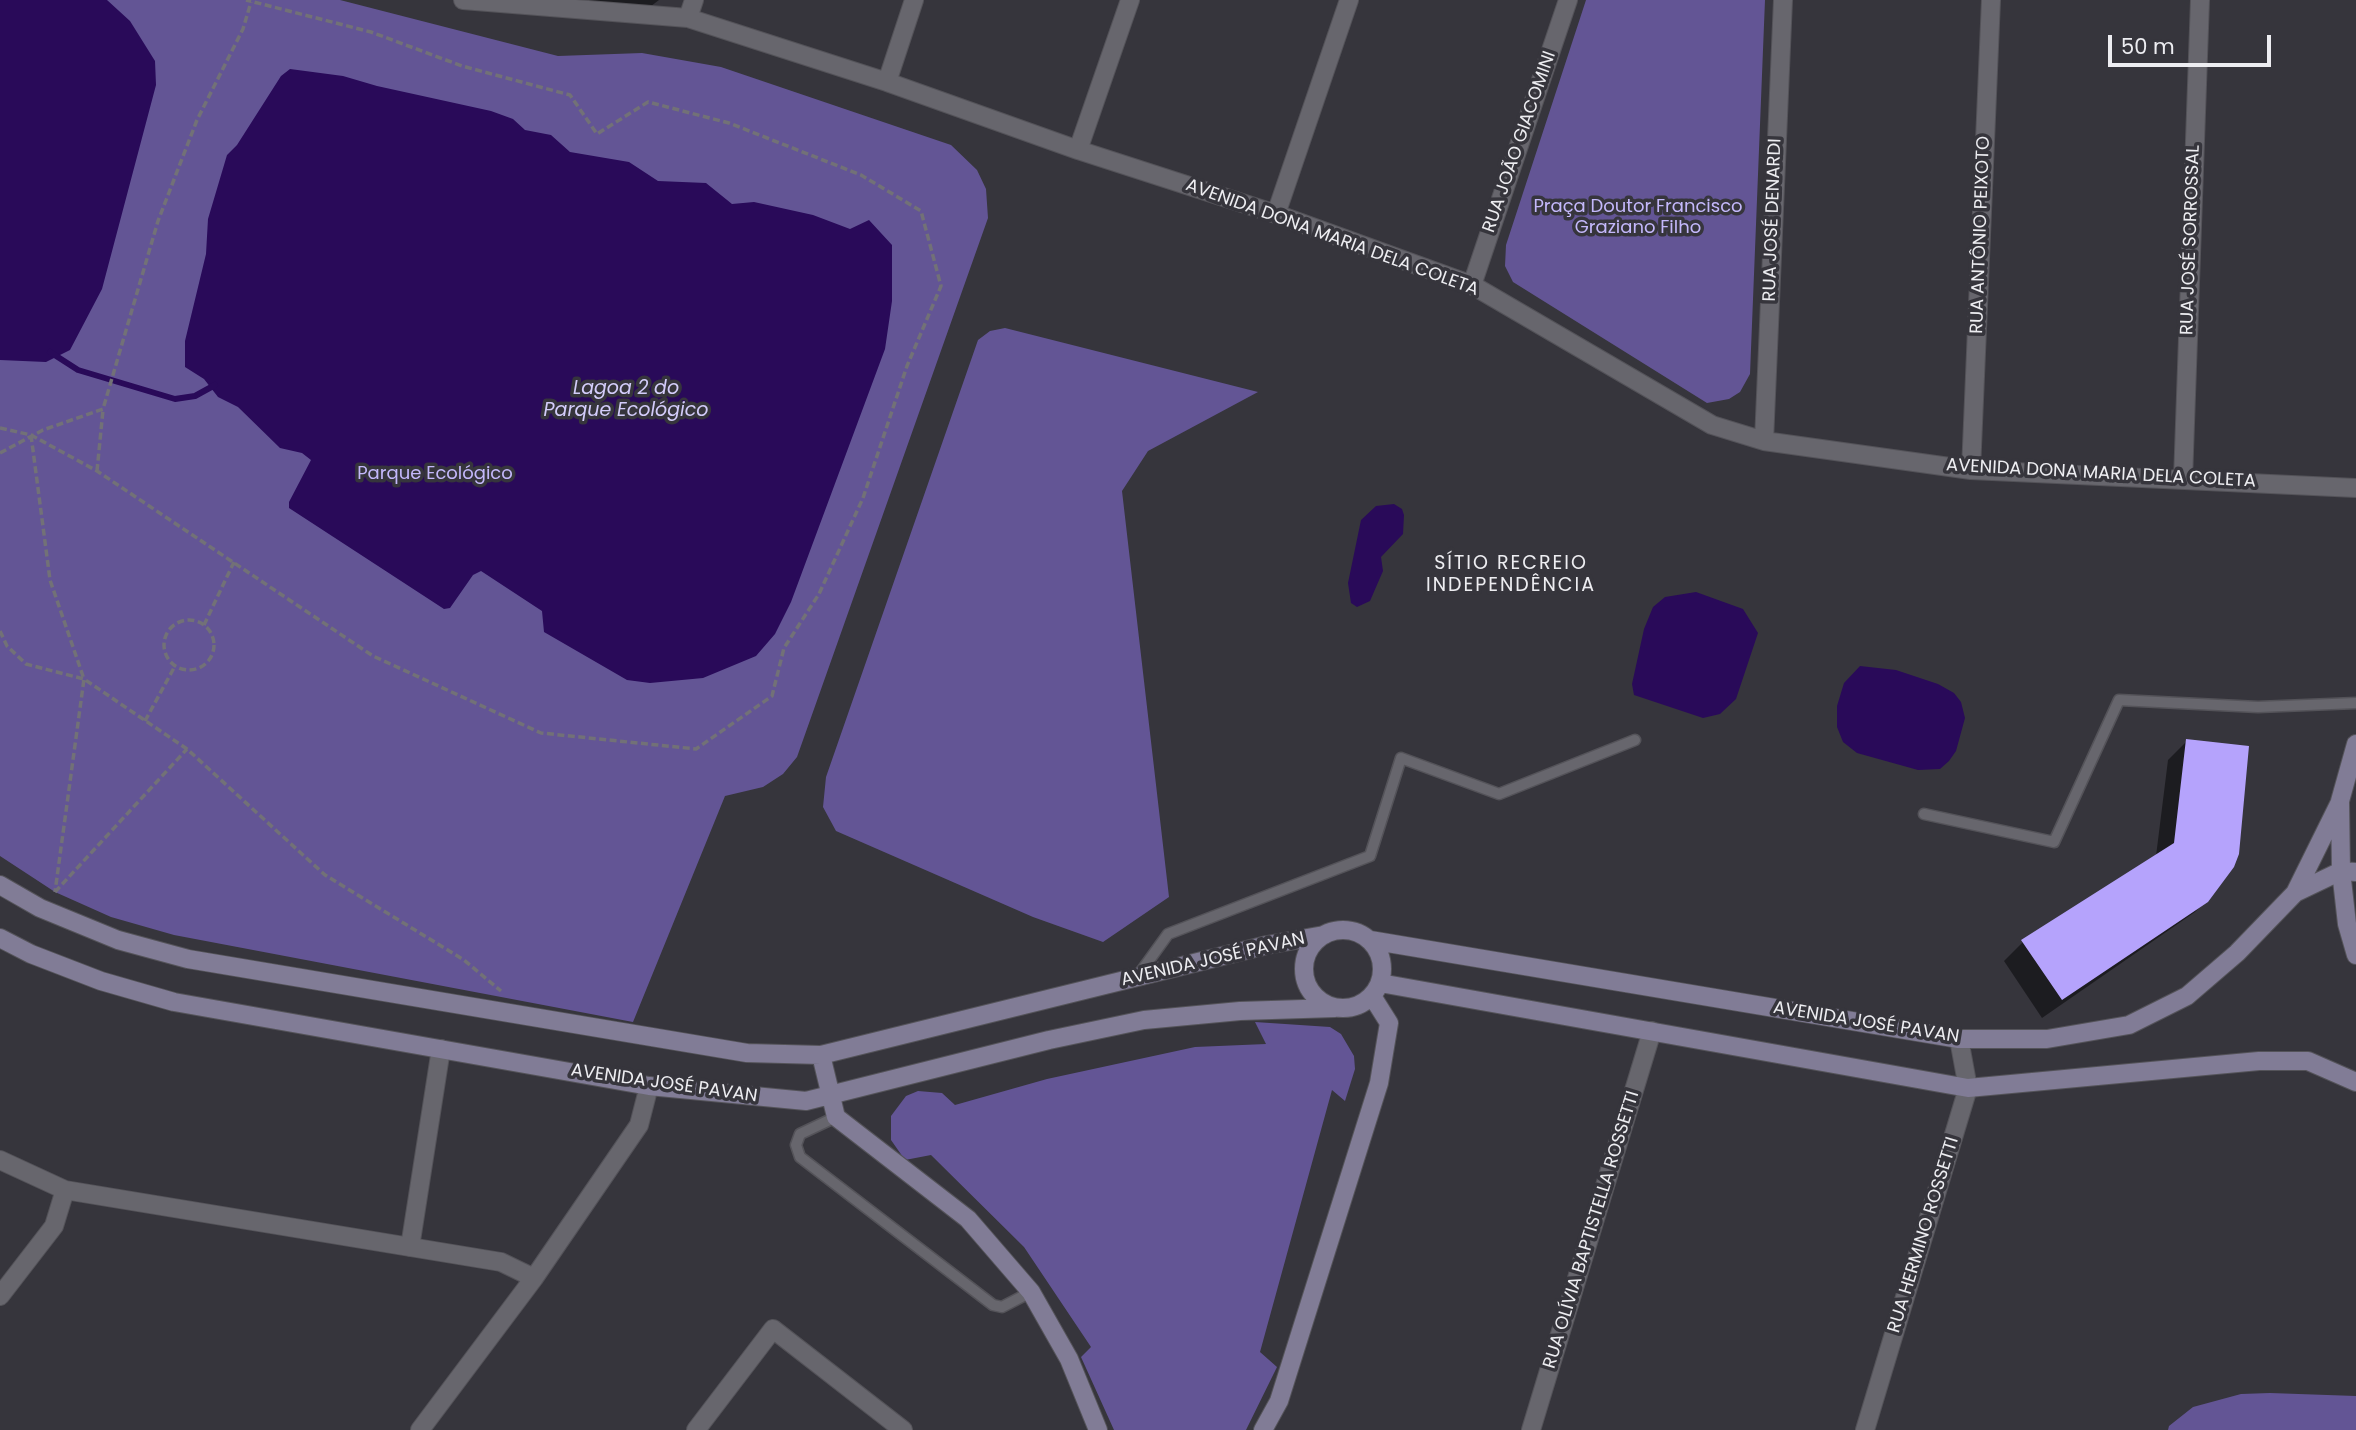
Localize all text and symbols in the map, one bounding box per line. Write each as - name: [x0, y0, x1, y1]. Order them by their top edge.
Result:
- scale bar: [2111, 21, 2274, 65]
- text: 50 m: [2121, 32, 2175, 61]
- street label: RUA JOÃO GIACOMINI: [1479, 48, 1561, 236]
- street label: RUA ANTÔNIO PEIXOTO: [1967, 136, 1995, 334]
- street label: RUA JOSÉ DENARDI: [1759, 138, 1787, 302]
- street label: RUA JOSÉ SORROSSAL: [2177, 145, 2205, 335]
- street label: AVENIDA DONA MARIA DELA COLETA: [1183, 175, 1481, 301]
- park label: Praça Doutor Francisco Graziano Filho: [1533, 196, 1743, 238]
- water label: Lagoa 2 do Parque Ecológico: [544, 378, 708, 422]
- street label: AVENIDA DONA MARIA DELA COLETA: [1946, 455, 2256, 493]
- park label: Parque Ecológico: [357, 463, 513, 485]
- district label: SÍTIO RECREIO INDEPENDÊNCIA: [1428, 553, 1594, 597]
- street label: AVENIDA JOSÉ PAVAN: [1119, 928, 1307, 992]
- street label: AVENIDA JOSÉ PAVAN: [1771, 998, 1961, 1048]
- street label: AVENIDA JOSÉ PAVAN: [569, 1060, 759, 1108]
- street label: RUA OLÍVIA BAPTISTELLA ROSSETTI: [1539, 1089, 1645, 1371]
- street label: RUA HERMINO ROSSETTI: [1884, 1135, 1964, 1335]

